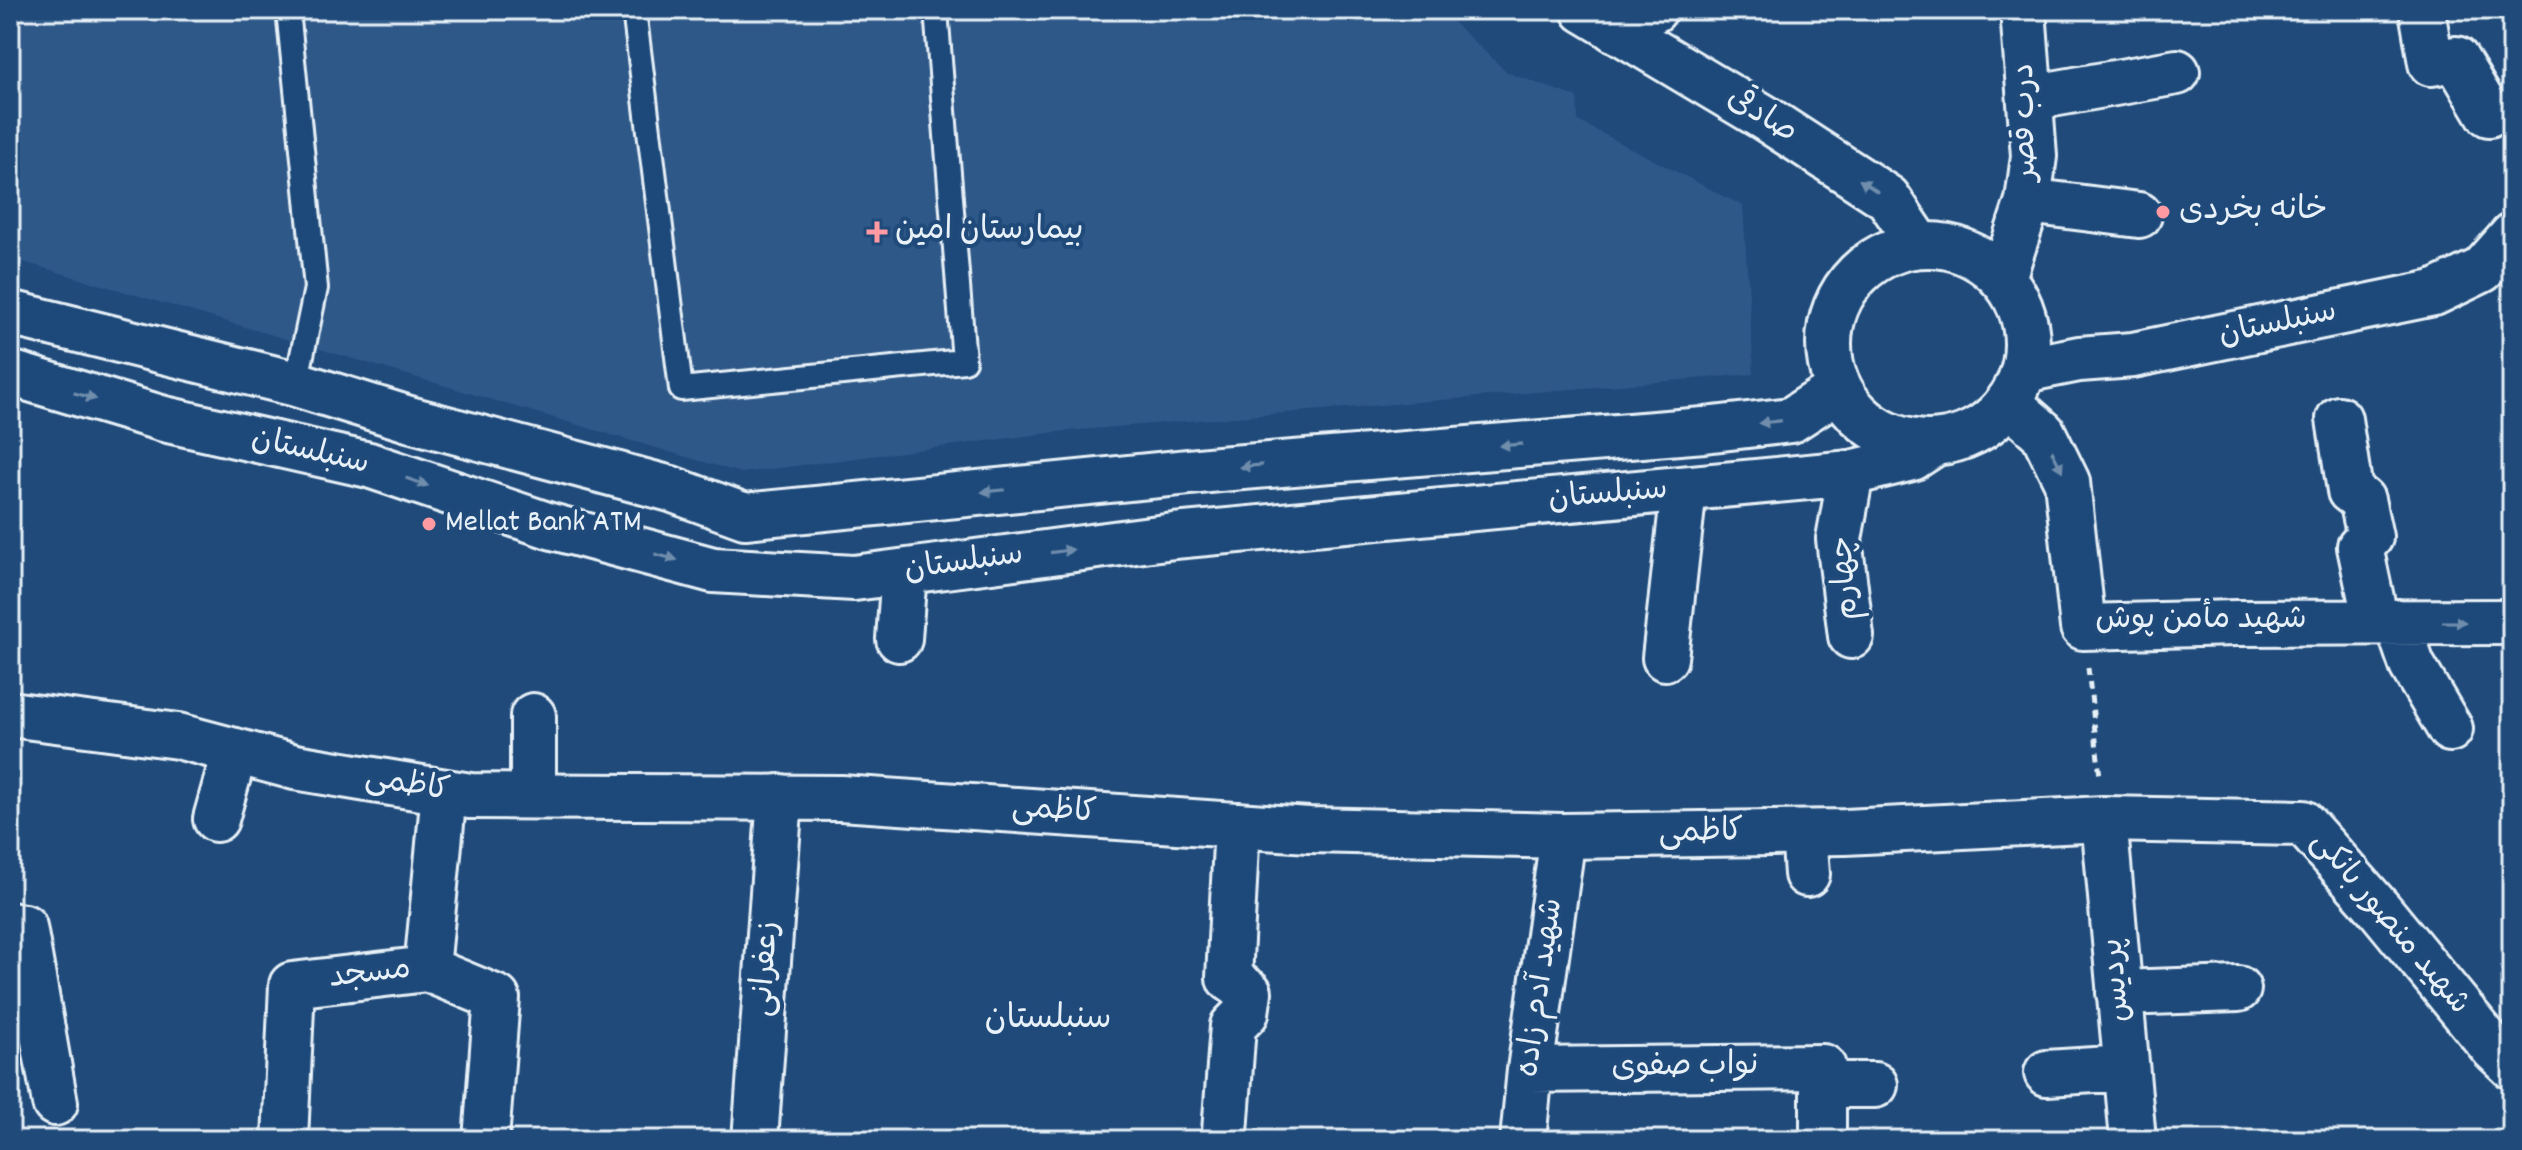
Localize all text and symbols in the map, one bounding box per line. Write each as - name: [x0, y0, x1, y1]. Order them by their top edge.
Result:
- street label: درب قصر: [2003, 63, 2051, 184]
- street label: صادقی: [1716, 76, 1806, 157]
- one-way arrow: [1859, 178, 1880, 193]
- place label: خانه بخردی: [2179, 189, 2328, 235]
- marker: خانه بخردی: [2154, 203, 2172, 221]
- place label: بیمارستان امین: [895, 209, 1084, 255]
- marker: بیمارستان امین: [866, 221, 888, 243]
- street label: سنبلستان: [2215, 290, 2341, 360]
- one-way arrow: [73, 390, 97, 403]
- one-way arrow: [1757, 416, 1782, 429]
- street label: سنبلستان: [247, 417, 373, 489]
- one-way arrow: [1498, 439, 1523, 452]
- one-way arrow: [2050, 450, 2064, 473]
- one-way arrow: [1239, 460, 1264, 473]
- street label: سنبلستان: [1546, 468, 1670, 524]
- one-way arrow: [406, 476, 430, 488]
- one-way arrow: [980, 485, 1005, 498]
- place label: Mellat Bank ATM: [445, 501, 642, 547]
- marker: Mellat Bank ATM: [420, 515, 438, 533]
- street label: سنبلستان: [902, 533, 1026, 595]
- street label: چهارم: [1821, 534, 1873, 622]
- one-way arrow: [1050, 544, 1075, 557]
- one-way arrow: [654, 552, 679, 564]
- street label: شهید مأمن پوش: [2095, 598, 2307, 644]
- one-way arrow: [2442, 616, 2467, 628]
- street label: کاظمی: [361, 756, 453, 816]
- street label: کاظمی: [1010, 786, 1098, 838]
- street label: کاظمی: [1658, 810, 1744, 858]
- street label: شهید منصور بانکی: [2298, 822, 2480, 1026]
- street label: شهید آدم زاده: [1507, 896, 1577, 1080]
- street label: زعفرانی: [741, 919, 793, 1019]
- street label: پردیس: [2091, 936, 2145, 1024]
- street label: مسجد: [326, 947, 414, 1003]
- district label: سنبلستان: [984, 996, 1112, 1045]
- street label: نواب صفوی: [1611, 1044, 1759, 1092]

